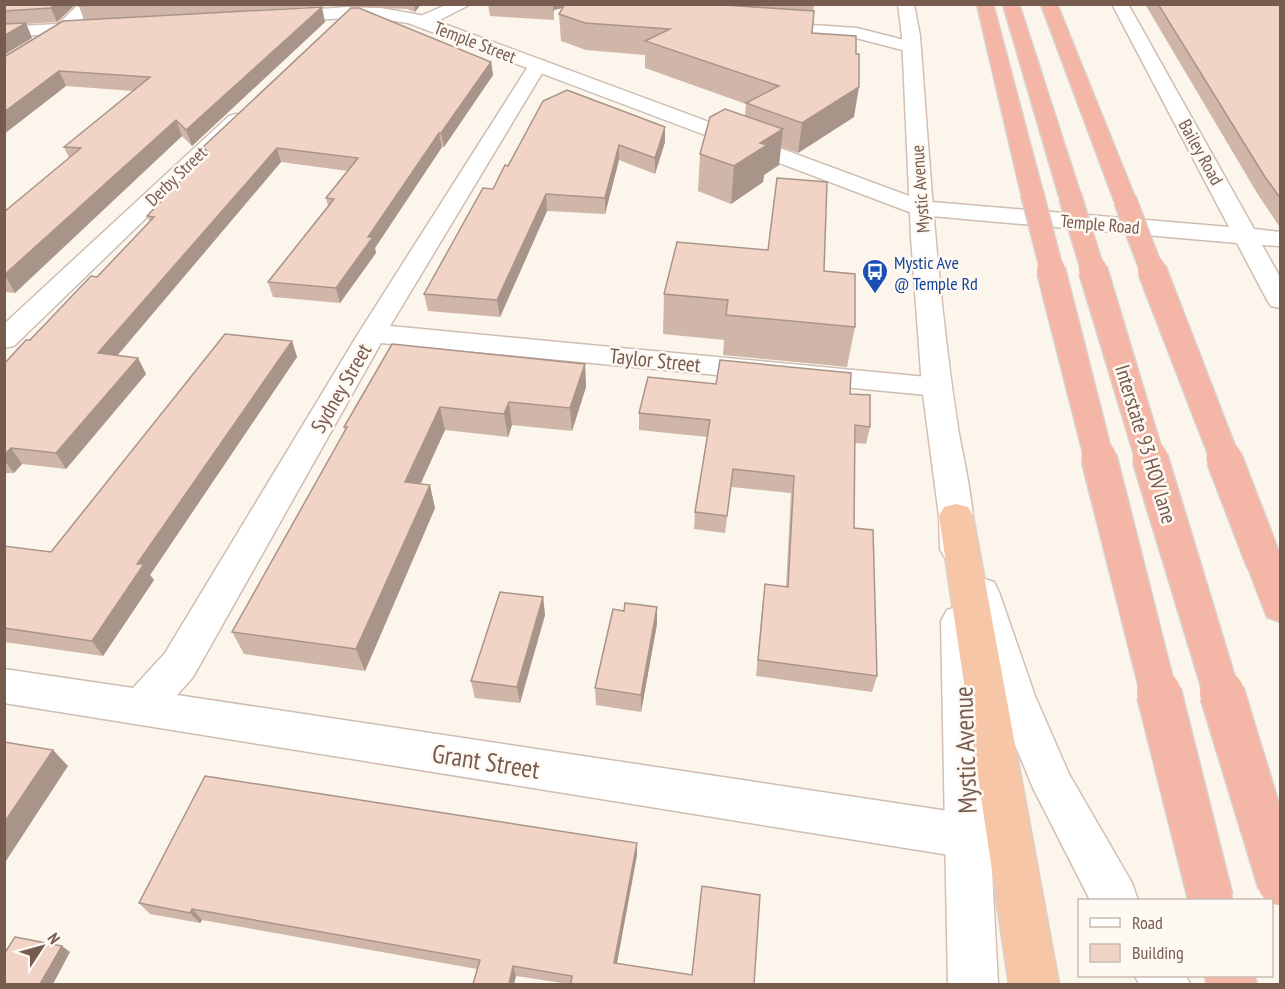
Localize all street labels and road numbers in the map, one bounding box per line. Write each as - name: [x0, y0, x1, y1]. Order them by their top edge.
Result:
- street label: Temple Street: [431, 16, 519, 68]
- street label: Bailey Road: [1174, 115, 1228, 189]
- street label: Derby Street: [140, 141, 212, 211]
- street label: Mystic Avenue: [905, 144, 935, 234]
- street label: Temple Road: [1059, 209, 1141, 239]
- street label: Sydney Street: [305, 338, 377, 438]
- street label: Taylor Street: [608, 342, 702, 378]
- street label: Interstate 93 HOV lane: [1109, 361, 1183, 527]
- street label: Mystic Avenue: [946, 686, 984, 814]
- street label: Grant Street: [430, 736, 542, 786]

